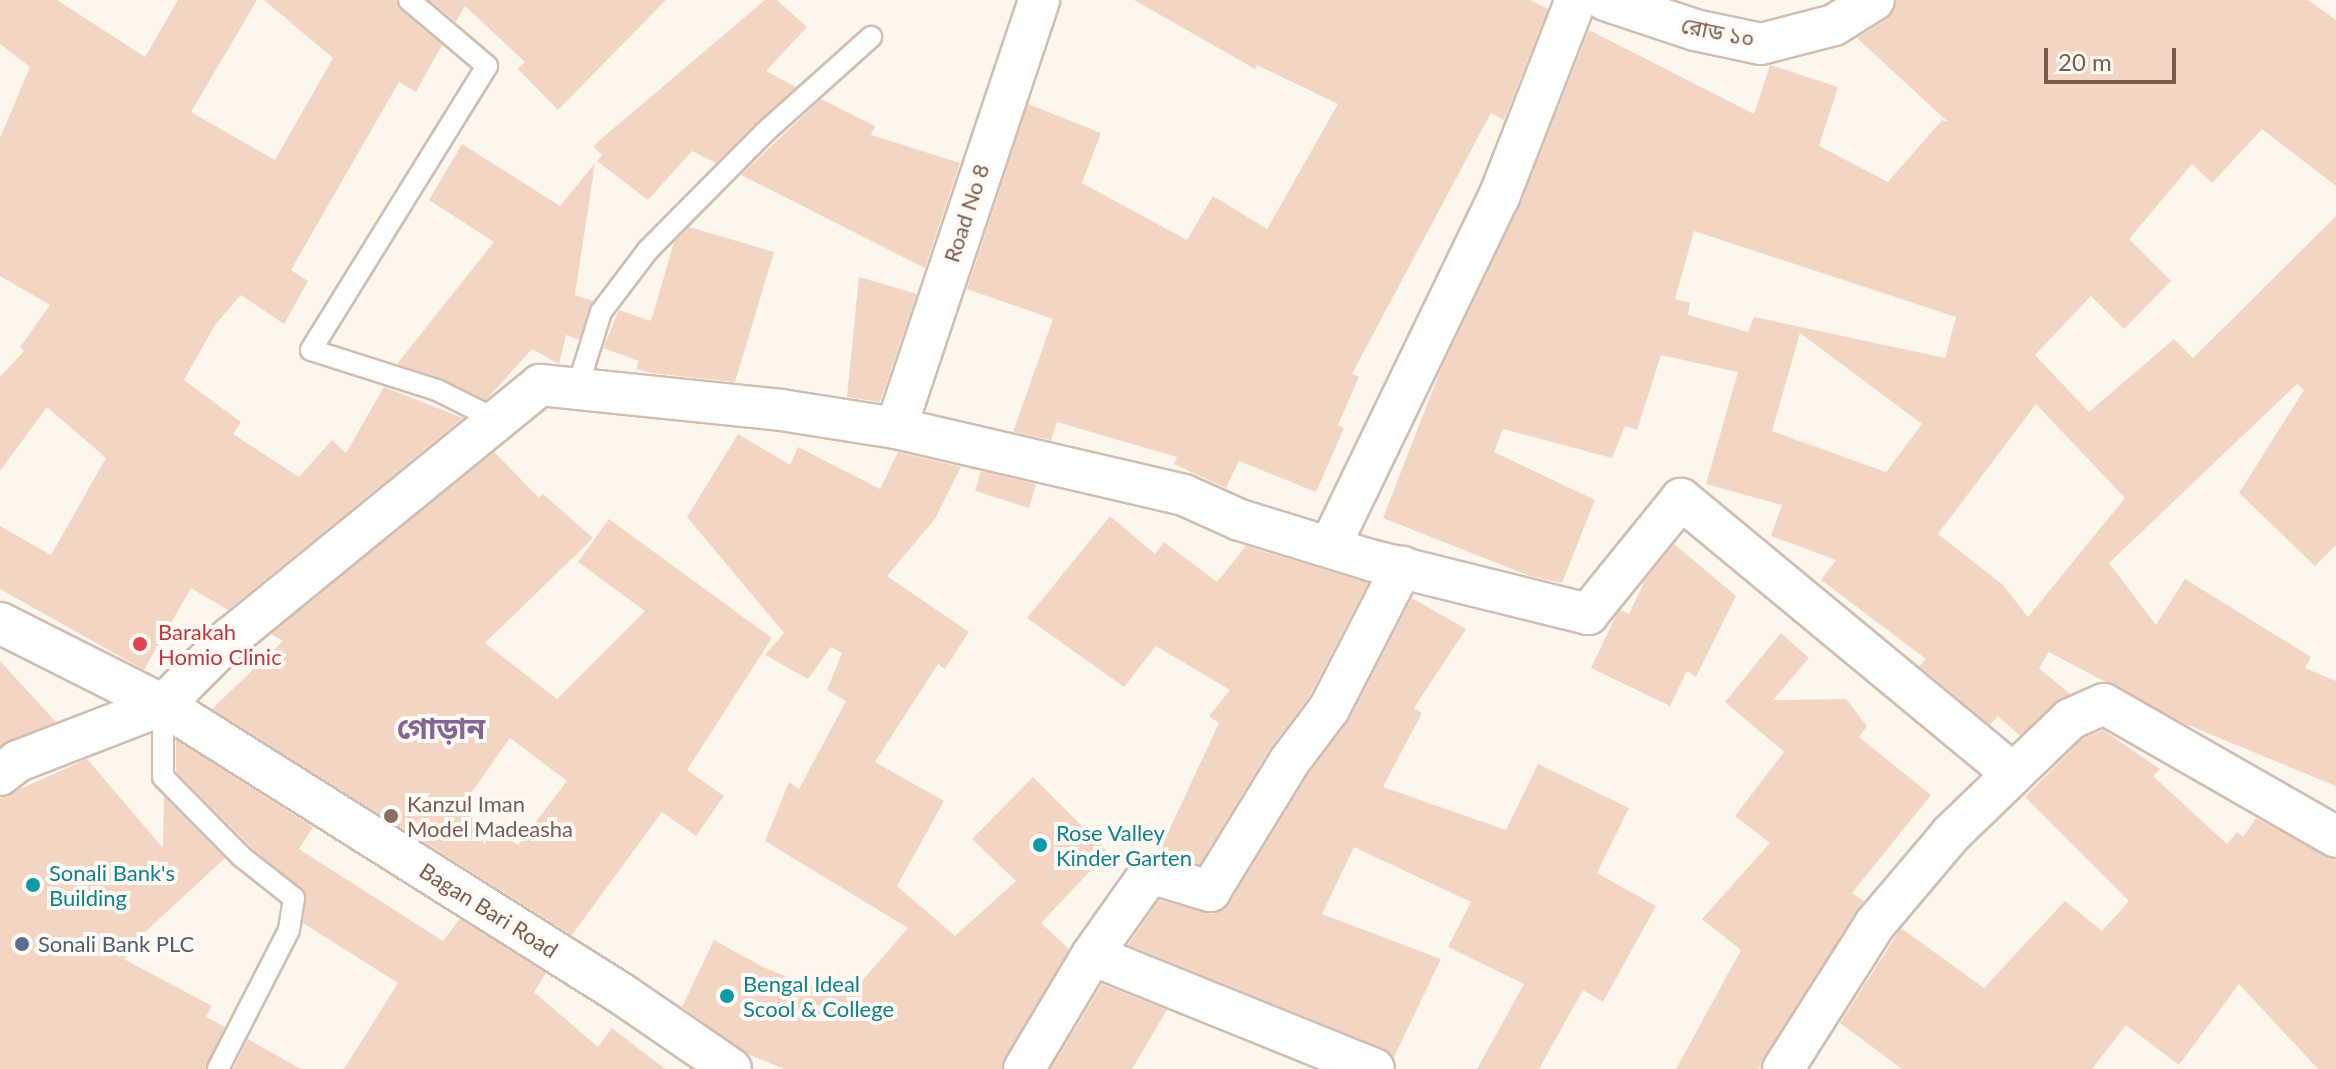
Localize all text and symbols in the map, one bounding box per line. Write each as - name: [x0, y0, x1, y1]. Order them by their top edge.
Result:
- street label: রোড ১০: [1679, 11, 1757, 53]
- scale bar: [2048, 32, 2180, 82]
- text: 20 m: [2058, 47, 2112, 76]
- street label: Road No 8: [938, 161, 994, 265]
- place label: Barakah Homio Clinic: [158, 618, 282, 670]
- marker: Barakah Homio Clinic: [129, 633, 151, 655]
- district label: গোড়ান: [397, 709, 485, 745]
- place label: Kanzul Iman Model Madeasha: [407, 790, 573, 842]
- marker: Kanzul Iman Model Madeasha: [382, 807, 400, 825]
- place label: Rose Valley Kinder Garten: [1056, 819, 1192, 870]
- marker: Rose Valley Kinder Garten: [1031, 836, 1049, 854]
- street label: Bagan Bari Road: [415, 857, 563, 963]
- place label: Sonali Bank's Building: [49, 859, 175, 910]
- marker: Sonali Bank's Building: [24, 876, 42, 894]
- place label: Sonali Bank PLC: [38, 931, 194, 957]
- marker: Sonali Bank PLC: [13, 935, 31, 953]
- place label: Bengal Ideal Scool & College: [743, 970, 894, 1022]
- marker: Bengal Ideal Scool & College: [718, 987, 736, 1005]

